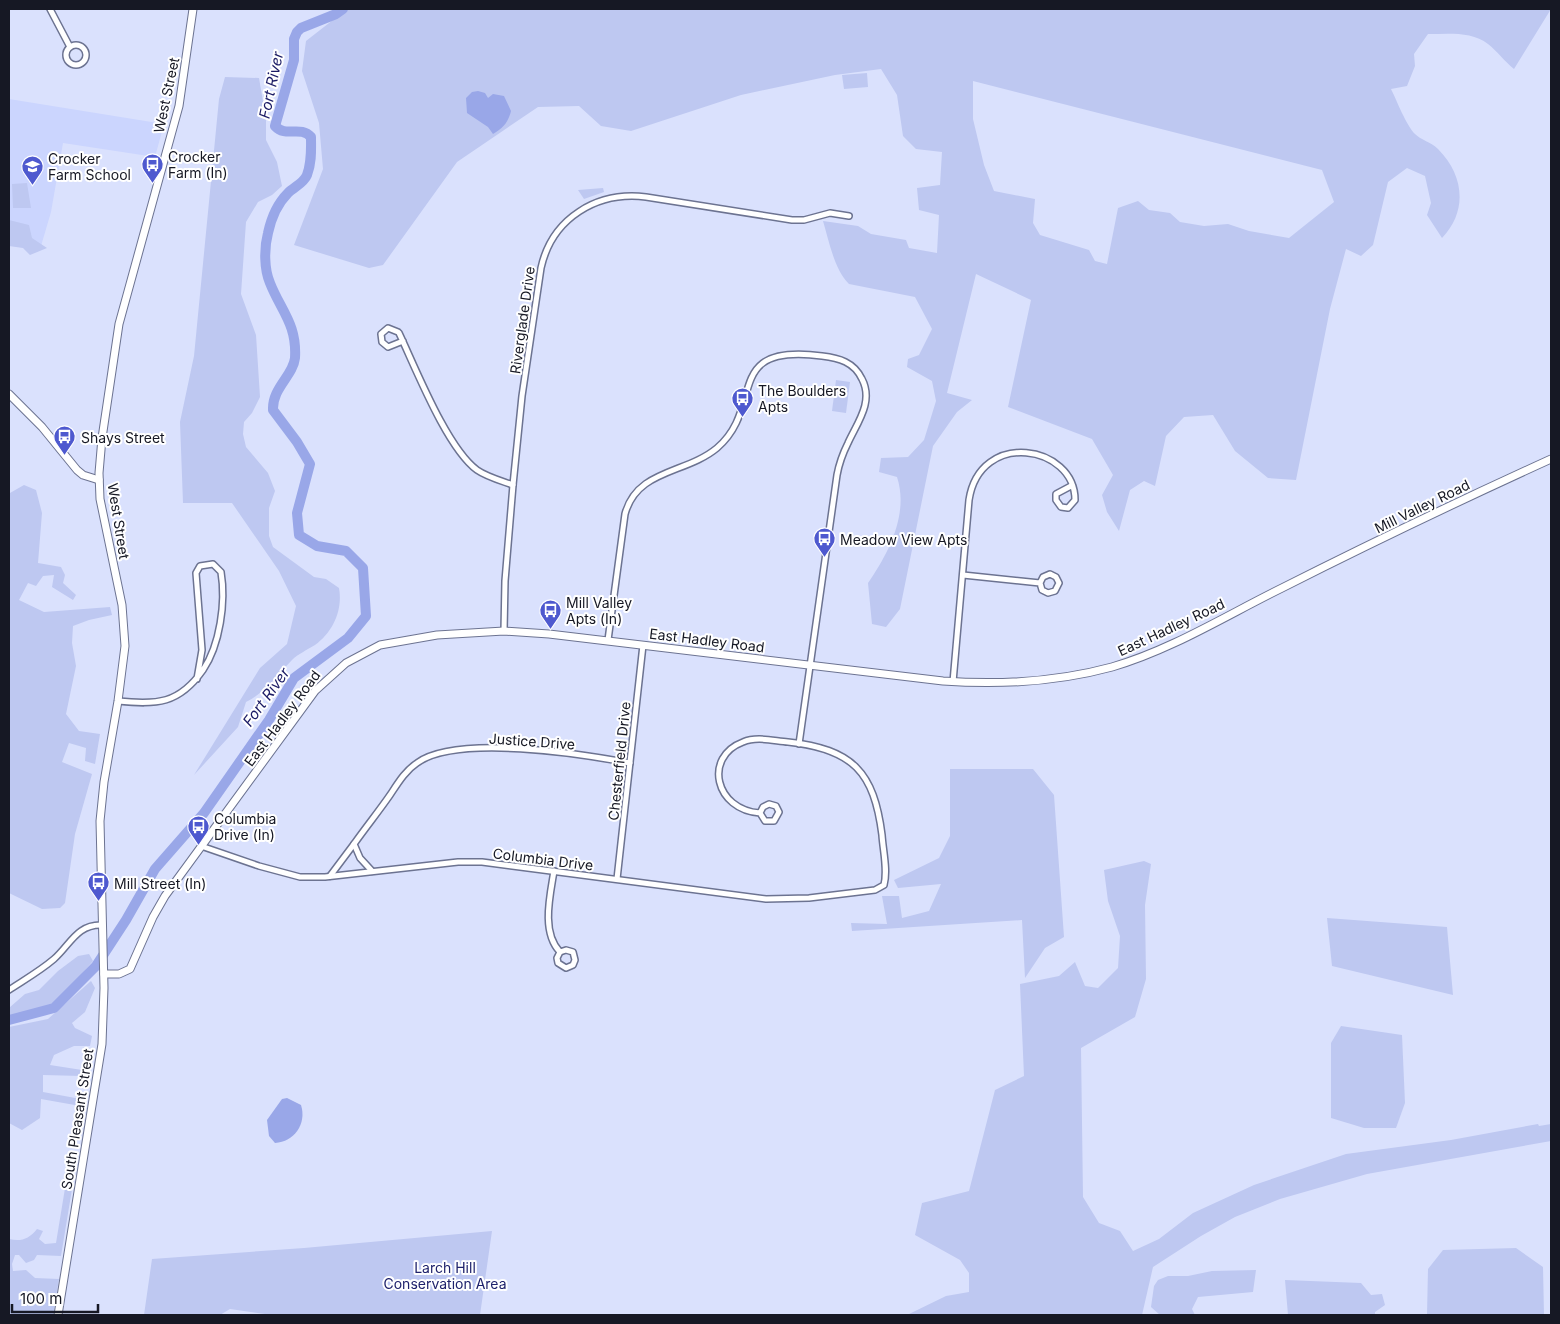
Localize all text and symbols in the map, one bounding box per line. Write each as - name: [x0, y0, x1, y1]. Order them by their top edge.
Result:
- water label: Fort River: [255, 49, 287, 120]
- street label: West Street: [150, 55, 182, 134]
- place label: Crocker Farm (In): [168, 148, 228, 181]
- place label: Crocker Farm School: [48, 150, 131, 183]
- bus stop icon: Crocker Farm (In): [140, 152, 164, 183]
- school or university icon: Crocker Farm School: [20, 154, 44, 185]
- street label: Riverglade Drive: [506, 265, 538, 375]
- place label: The Boulders Apts: [758, 382, 846, 415]
- bus stop icon: The Boulders Apts: [730, 386, 754, 417]
- bus stop icon: Shays Street: [53, 425, 77, 456]
- place label: Shays Street: [81, 429, 165, 446]
- street label: Mill Valley Road: [1372, 476, 1472, 536]
- street label: West Street: [105, 482, 133, 561]
- bus stop icon: Meadow View Apts: [812, 527, 836, 558]
- place label: Meadow View Apts: [840, 531, 967, 548]
- place label: Mill Valley Apts (In): [566, 594, 632, 627]
- street label: East Hadley Road: [1115, 595, 1227, 659]
- bus stop icon: Mill Valley Apts (In): [538, 598, 562, 629]
- street label: East Hadley Road: [648, 625, 766, 655]
- water label: Fort River: [238, 664, 294, 730]
- street label: East Hadley Road: [240, 667, 324, 769]
- street label: Chesterfield Drive: [604, 701, 634, 821]
- street label: Justice Drive: [488, 730, 576, 752]
- place label: Columbia Drive (In): [214, 810, 276, 843]
- bus stop icon: Columbia Drive (In): [186, 814, 210, 845]
- street label: Columbia Drive: [492, 844, 594, 874]
- bus stop icon: Mill Street (In): [86, 871, 110, 902]
- place label: Mill Street (In): [114, 875, 206, 892]
- street label: South Pleasant Street: [57, 1047, 97, 1191]
- park label: Larch Hill Conservation Area: [383, 1259, 507, 1292]
- scale bar: [12, 1282, 99, 1314]
- text: 100 m: [20, 1289, 62, 1308]

